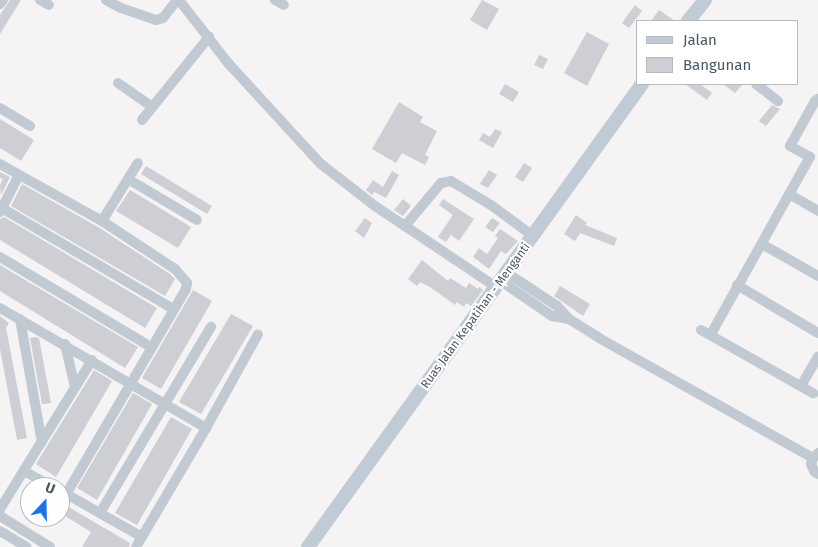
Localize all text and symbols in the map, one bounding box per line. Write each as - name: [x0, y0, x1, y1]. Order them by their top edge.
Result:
- legend: [636, 20, 798, 85]
- text: Jalan: [683, 31, 717, 49]
- text: Bangunan: [683, 56, 751, 74]
- street label: Ruas Jalan Kepatihan - Menganti: [418, 240, 534, 392]
- north arrow: [20, 477, 70, 527]
- text: U: [43, 479, 58, 498]

